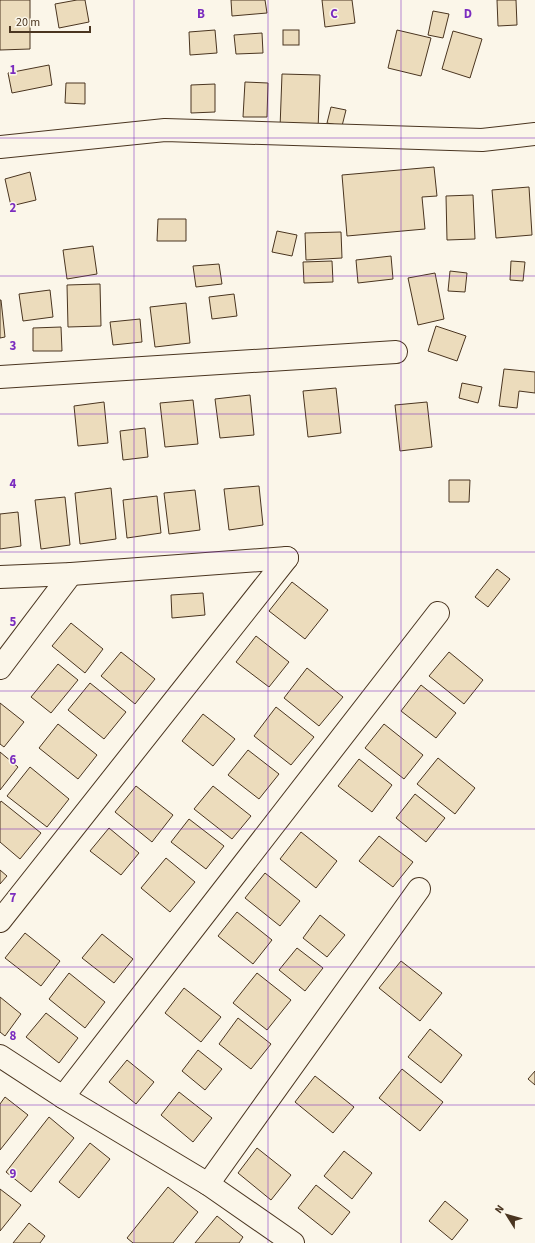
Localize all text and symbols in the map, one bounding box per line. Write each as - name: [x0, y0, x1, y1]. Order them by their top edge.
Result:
- text: B: [197, 5, 205, 23]
- text: C: [330, 5, 338, 23]
- text: D: [464, 5, 472, 23]
- scale bar: [10, 8, 90, 34]
- text: 20 m: [16, 14, 40, 31]
- text: 1: [10, 61, 17, 79]
- text: 2: [10, 199, 17, 217]
- text: 3: [10, 337, 17, 355]
- text: 4: [10, 475, 17, 493]
- text: 5: [10, 613, 17, 631]
- text: 6: [10, 751, 17, 769]
- text: 7: [10, 889, 17, 907]
- text: 8: [10, 1027, 17, 1045]
- text: 9: [10, 1165, 17, 1183]
- north arrow: [487, 1195, 527, 1235]
- text: N: [491, 1202, 508, 1217]

